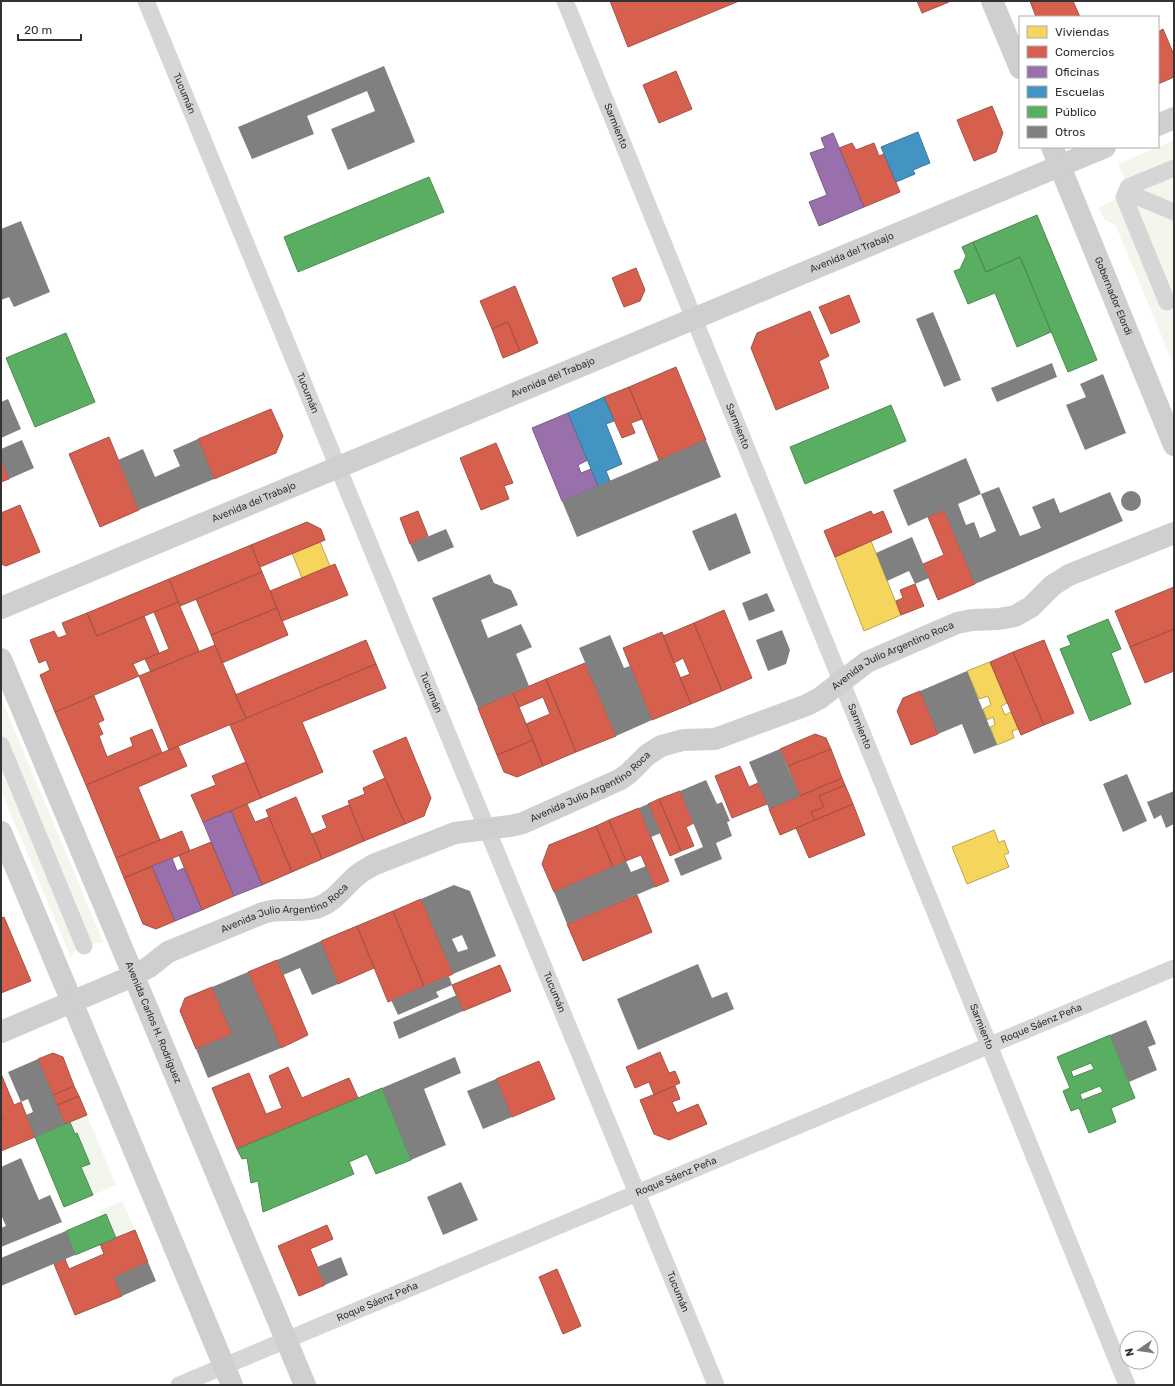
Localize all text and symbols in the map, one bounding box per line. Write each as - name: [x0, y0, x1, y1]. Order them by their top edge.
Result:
- scale bar: [18, 16, 81, 42]
- legend: [1019, 16, 1159, 148]
- text: 20 m: [24, 23, 52, 37]
- text: Viviendas: [1055, 25, 1109, 39]
- text: Comercios: [1055, 45, 1114, 59]
- text: Oficinas: [1055, 65, 1099, 79]
- street label: Tucumán: [170, 71, 198, 116]
- text: Escuelas: [1055, 85, 1105, 99]
- street label: Sarmiento: [601, 102, 631, 151]
- text: Público: [1055, 105, 1097, 119]
- text: Otros: [1055, 125, 1085, 139]
- street label: Avenida del Trabajo: [808, 230, 896, 276]
- street label: Gobernador Elordi: [1092, 255, 1134, 337]
- street label: Avenida del Trabajo: [509, 355, 597, 400]
- street label: Tucumán: [294, 371, 321, 415]
- street label: Sarmiento: [723, 402, 752, 451]
- street label: Avenida del Trabajo: [210, 479, 298, 525]
- street label: Avenida Julio Argentino Roca: [829, 619, 956, 693]
- street label: Tucumán: [417, 670, 445, 715]
- street label: Sarmiento: [845, 702, 874, 751]
- street label: Avenida Julio Argentino Roca: [528, 749, 653, 825]
- street label: Avenida Julio Argentino Roca: [219, 881, 351, 936]
- street label: Avenida Carlos H. Rodríguez: [122, 960, 184, 1085]
- street label: Tucumán: [540, 970, 568, 1014]
- street label: Roque Sáenz Peña: [999, 1001, 1084, 1046]
- street label: Sarmiento: [967, 1002, 996, 1051]
- street label: Roque Sáenz Peña: [634, 1154, 718, 1199]
- street label: Tucumán: [664, 1270, 691, 1314]
- street label: Roque Sáenz Peña: [335, 1280, 420, 1324]
- north arrow: [1119, 1330, 1159, 1370]
- text: N: [1123, 1347, 1137, 1357]

